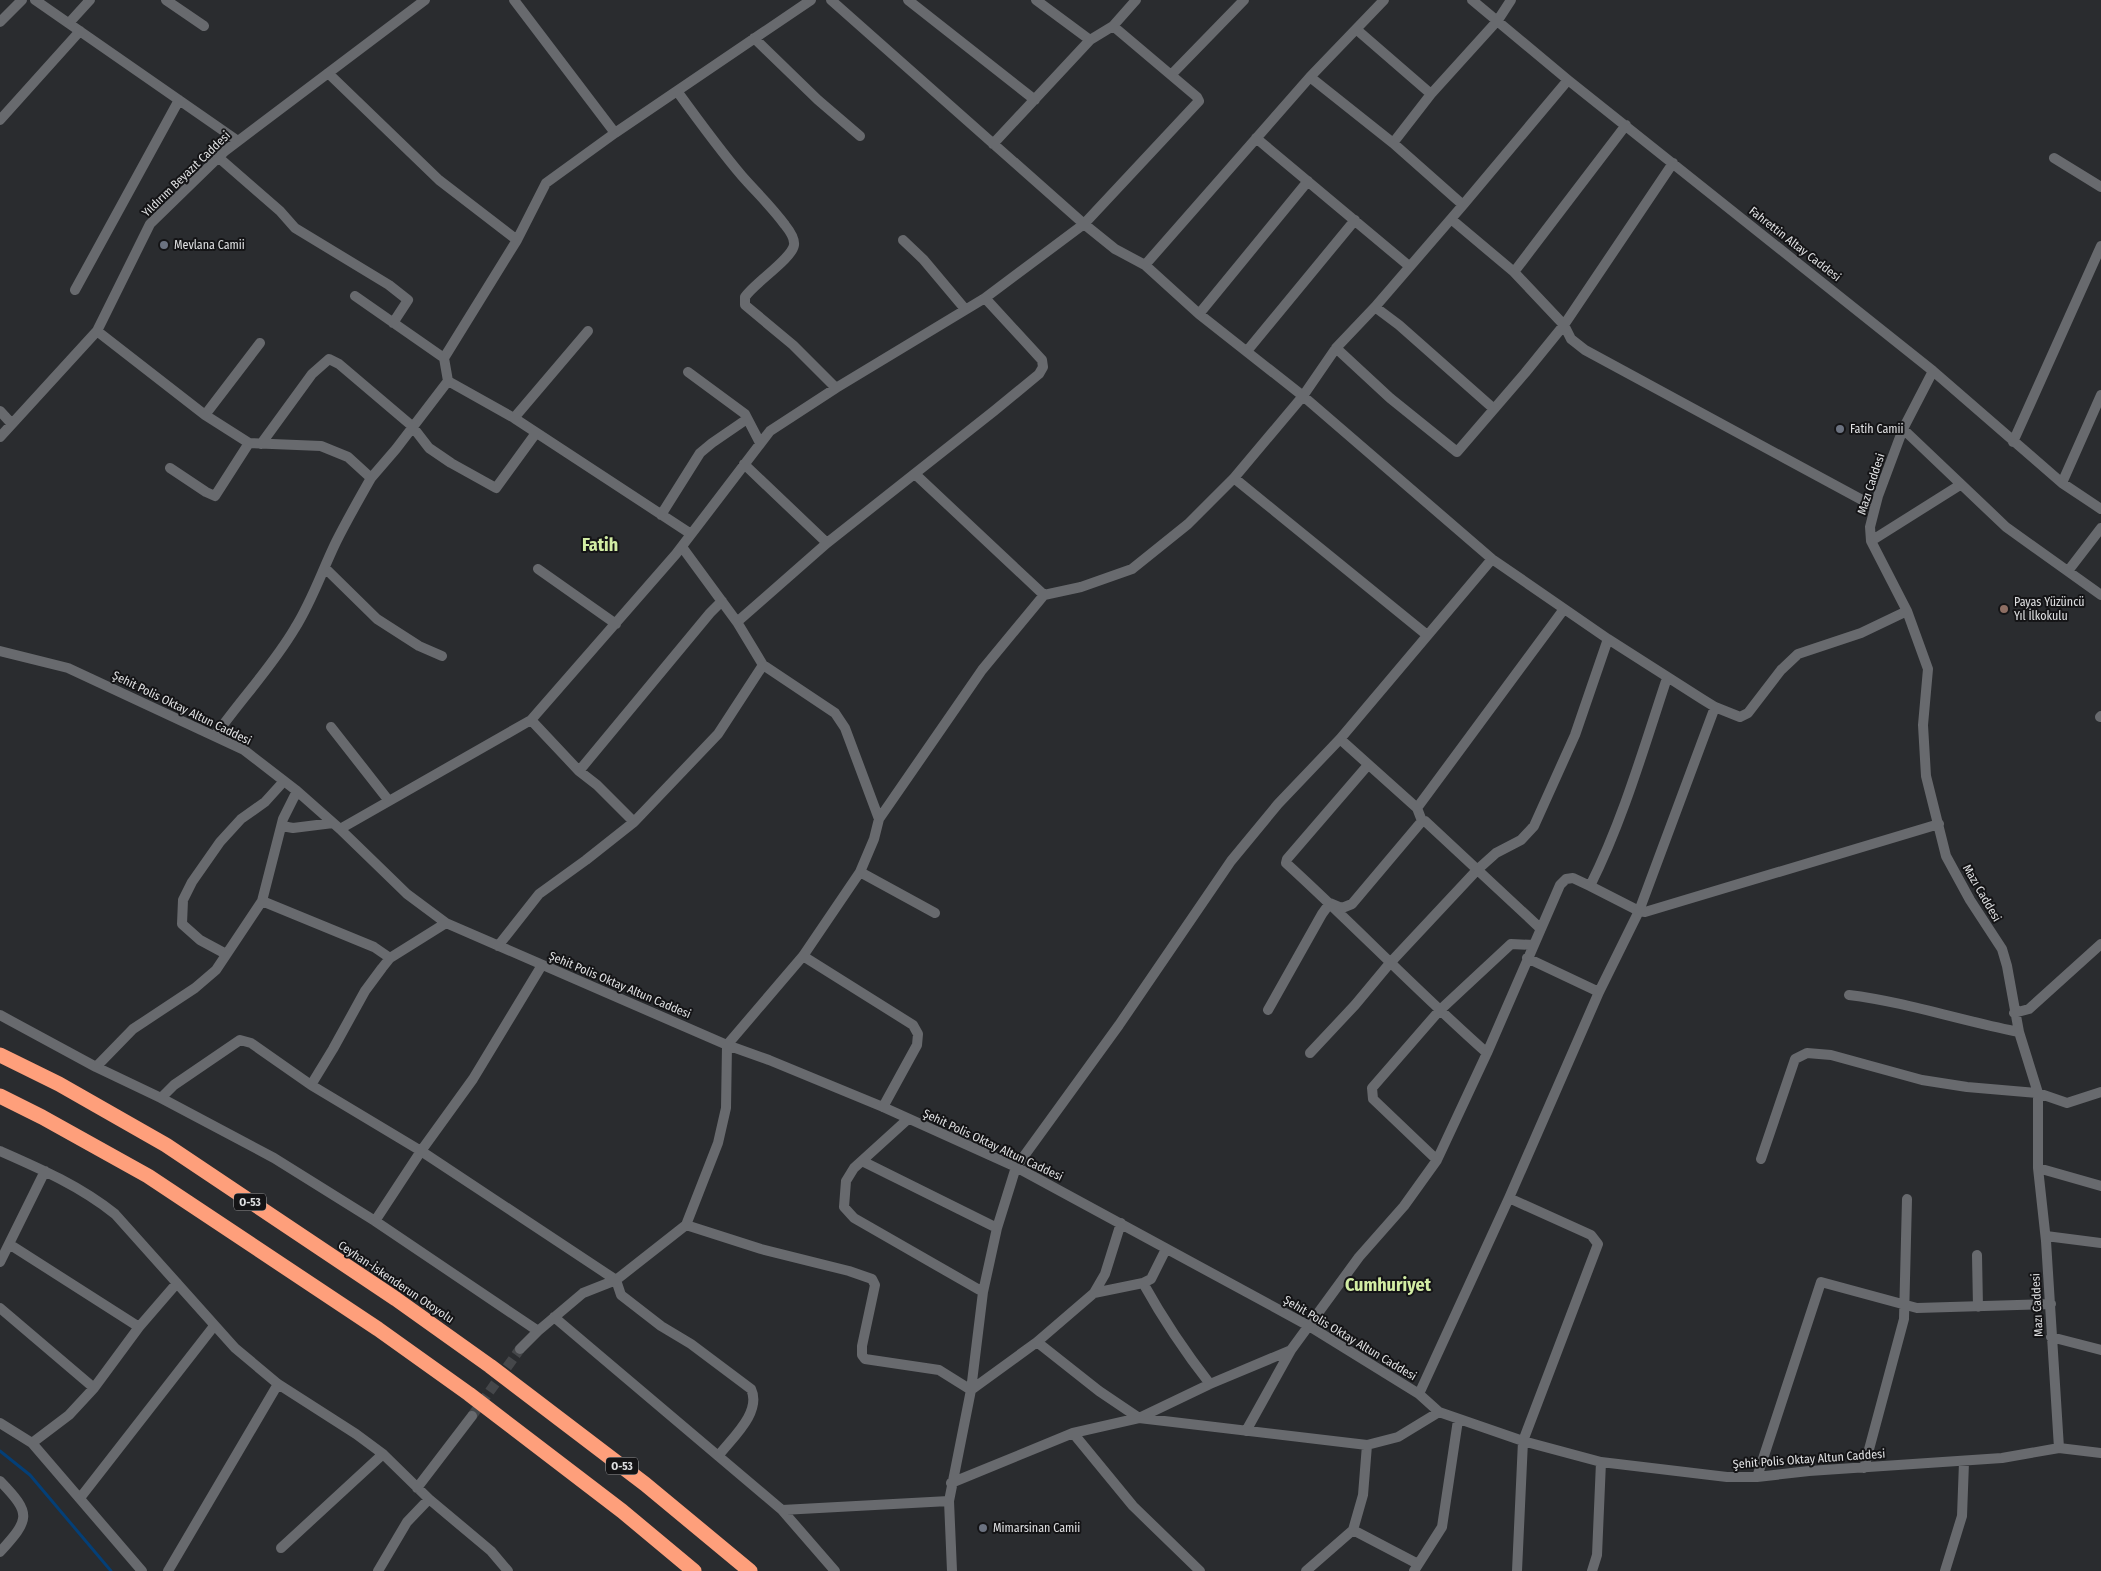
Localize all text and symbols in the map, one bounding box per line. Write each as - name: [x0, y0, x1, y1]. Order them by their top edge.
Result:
- street label: Yıldırım Beyazıt Caddesi: [139, 128, 233, 220]
- street label: Fahrettin Altay Caddesi: [1746, 204, 1844, 284]
- place label: Mevlana Camii: [174, 238, 245, 252]
- marker: Mevlana Camii: [158, 239, 170, 251]
- place label: Fatih Camii: [1850, 422, 1904, 436]
- marker: Fatih Camii: [1834, 423, 1846, 435]
- street label: Mazı Caddesi: [1854, 451, 1888, 517]
- district label: Fatih: [582, 534, 618, 556]
- place label: Payas Yüzüncü Yıl İlkokulu: [2014, 595, 2085, 623]
- marker: Payas Yüzüncü Yıl İlkokulu: [1998, 603, 2010, 615]
- street label: Şehit Polis Oktay Altun Caddesi: [110, 668, 254, 748]
- street label: Mazı Caddesi: [1960, 862, 2004, 924]
- street label: Şehit Polis Oktay Altun Caddesi: [547, 949, 693, 1021]
- street label: Şehit Polis Oktay Altun Caddesi: [921, 1106, 1065, 1184]
- road number: O-53: [234, 1194, 266, 1210]
- street label: Ceyhan-İskenderun Otoyolu: [335, 1237, 457, 1326]
- street label: Mazı Caddesi: [2028, 1273, 2046, 1337]
- district label: Cumhuriyet: [1345, 1274, 1432, 1296]
- street label: Şehit Polis Oktay Altun Caddesi: [1281, 1293, 1419, 1383]
- street label: Şehit Polis Oktay Altun Caddesi: [1732, 1447, 1886, 1471]
- road number: O-53: [606, 1458, 638, 1474]
- place label: Mimarsinan Camii: [993, 1521, 1080, 1535]
- marker: Mimarsinan Camii: [977, 1522, 989, 1534]

